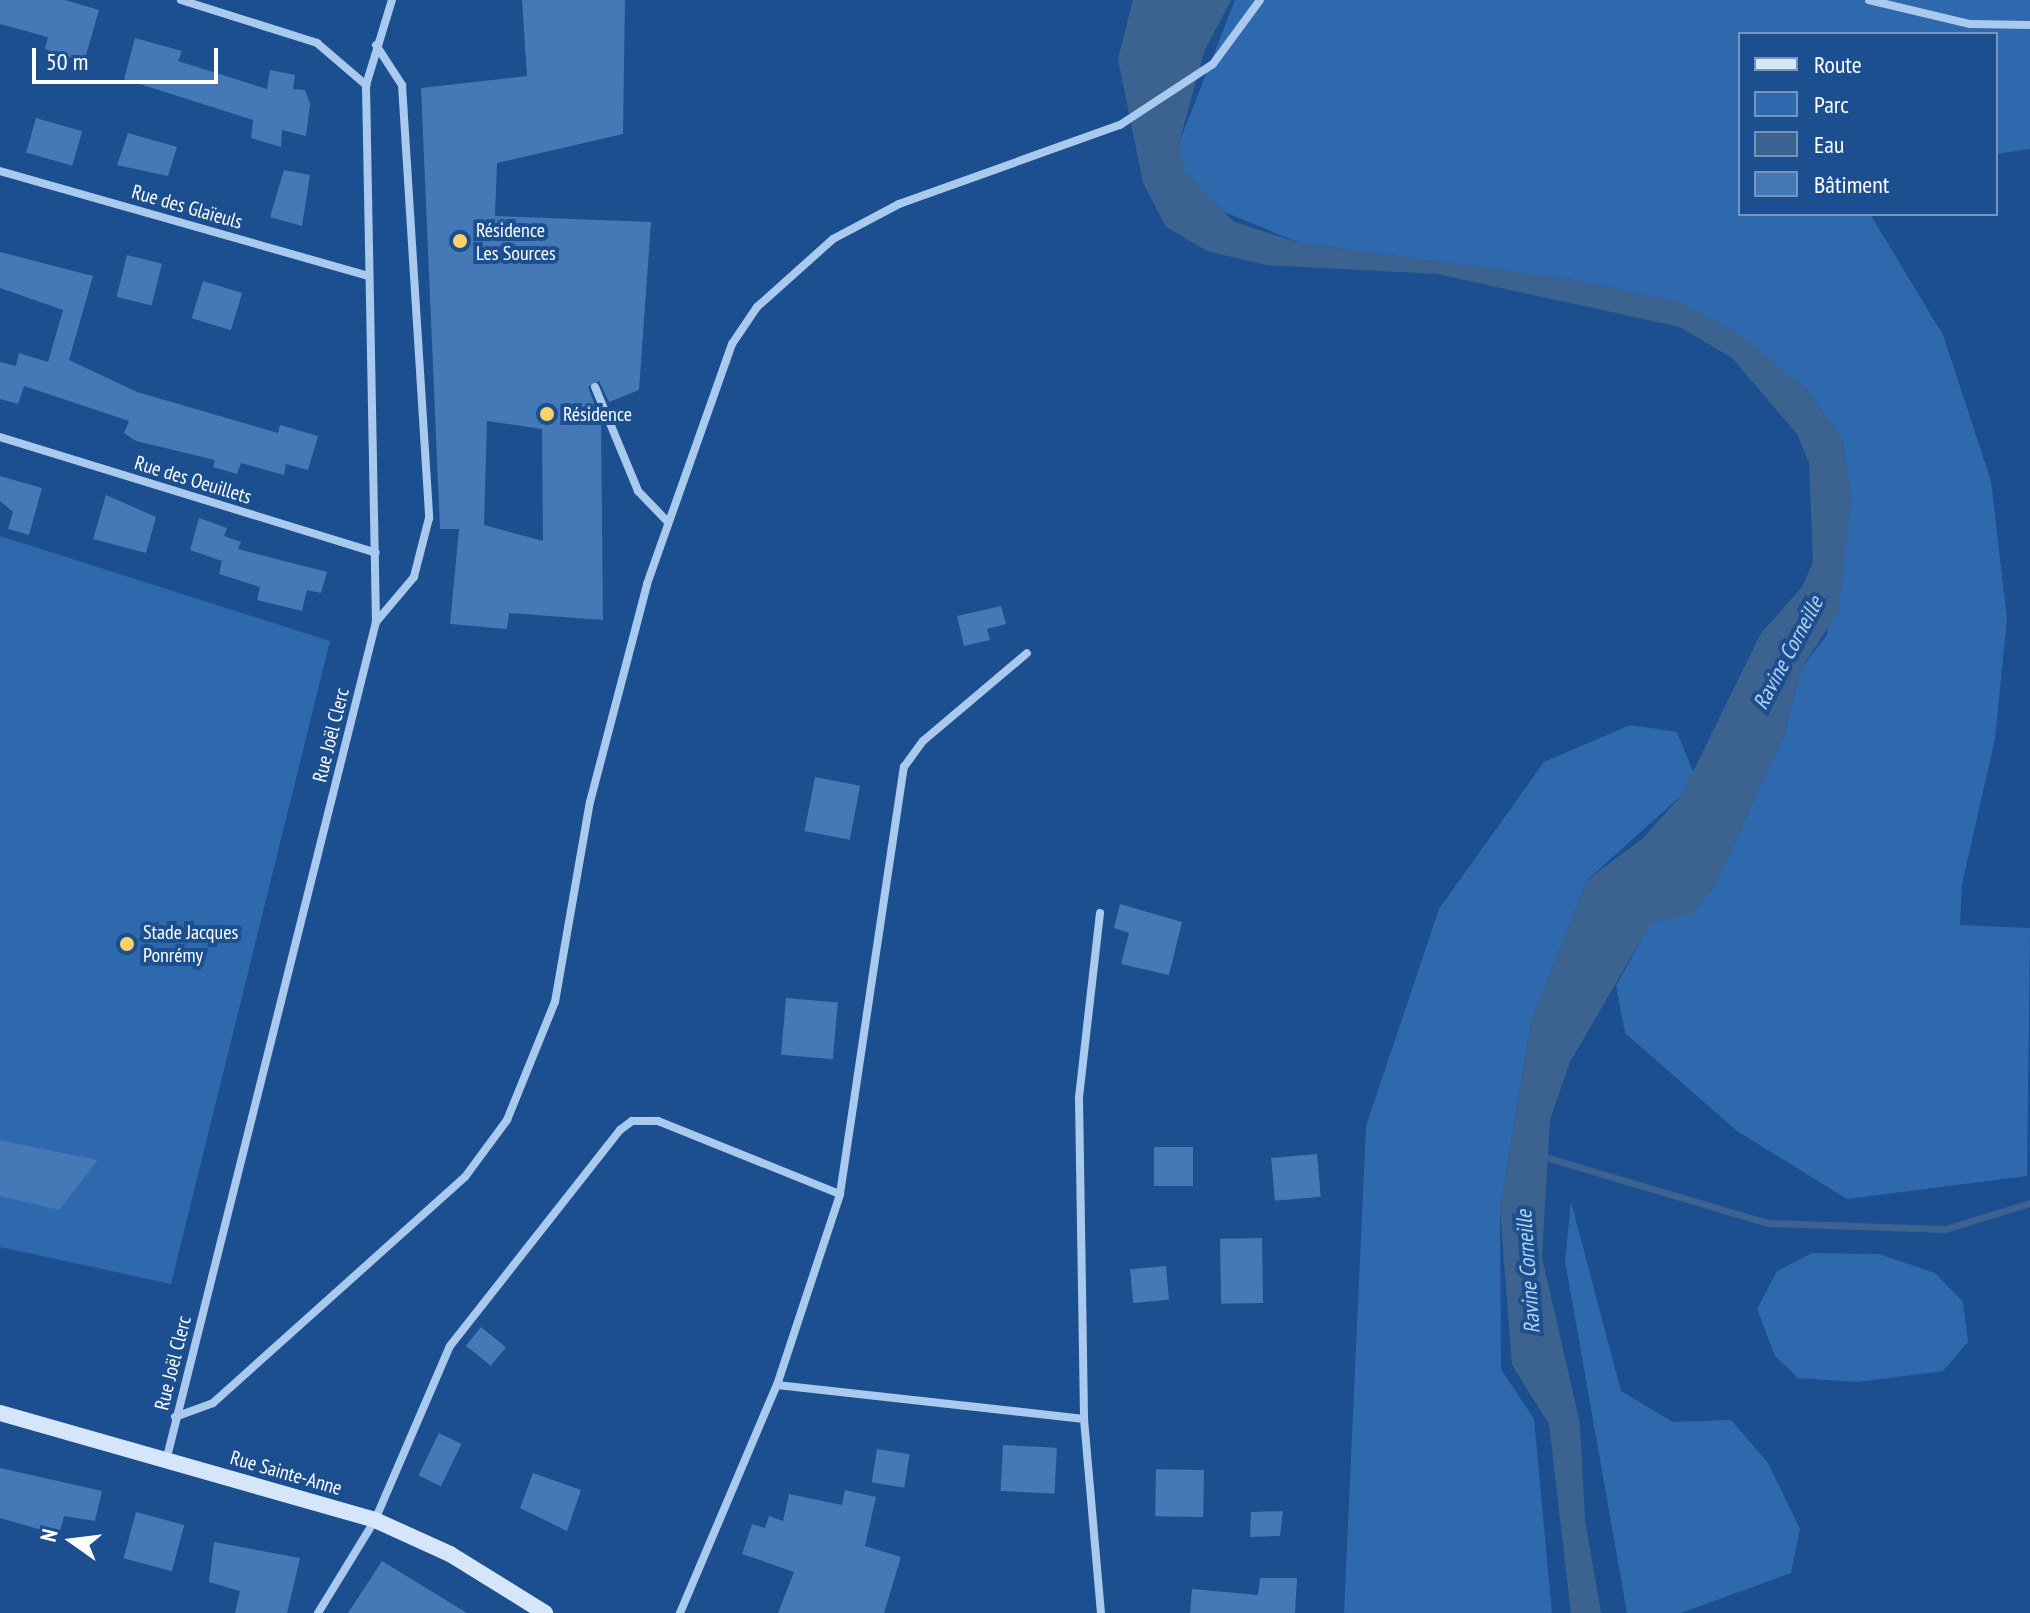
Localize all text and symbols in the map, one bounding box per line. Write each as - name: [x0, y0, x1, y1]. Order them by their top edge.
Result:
- scale bar: [36, 32, 222, 82]
- legend: [1738, 32, 1998, 216]
- text: 50 m: [46, 46, 88, 77]
- text: Route: [1814, 49, 1862, 80]
- text: Parc: [1814, 89, 1849, 120]
- text: Eau: [1814, 129, 1844, 160]
- text: Bâtiment: [1814, 169, 1889, 200]
- street label: Rue des Glaïeuls: [129, 180, 245, 234]
- place label: Résidence Les Sources: [476, 218, 556, 265]
- marker: Résidence Les Sources: [451, 232, 469, 250]
- place label: Résidence: [563, 402, 632, 426]
- marker: Résidence: [538, 405, 556, 423]
- street label: Rue des Oeuillets: [132, 451, 254, 509]
- water label: Ravine Corneille: [1747, 592, 1829, 714]
- street label: Rue Joël Clerc: [308, 685, 354, 785]
- place label: Stade Jacques Ponrémy: [143, 920, 238, 967]
- marker: Stade Jacques Ponrémy: [118, 935, 136, 953]
- water label: Ravine Corneille: [1511, 1209, 1545, 1335]
- street label: Rue Joël Clerc: [150, 1313, 196, 1413]
- street label: Rue Sainte-Anne: [227, 1446, 345, 1500]
- north arrow: [32, 1501, 112, 1581]
- text: N: [34, 1526, 64, 1544]

